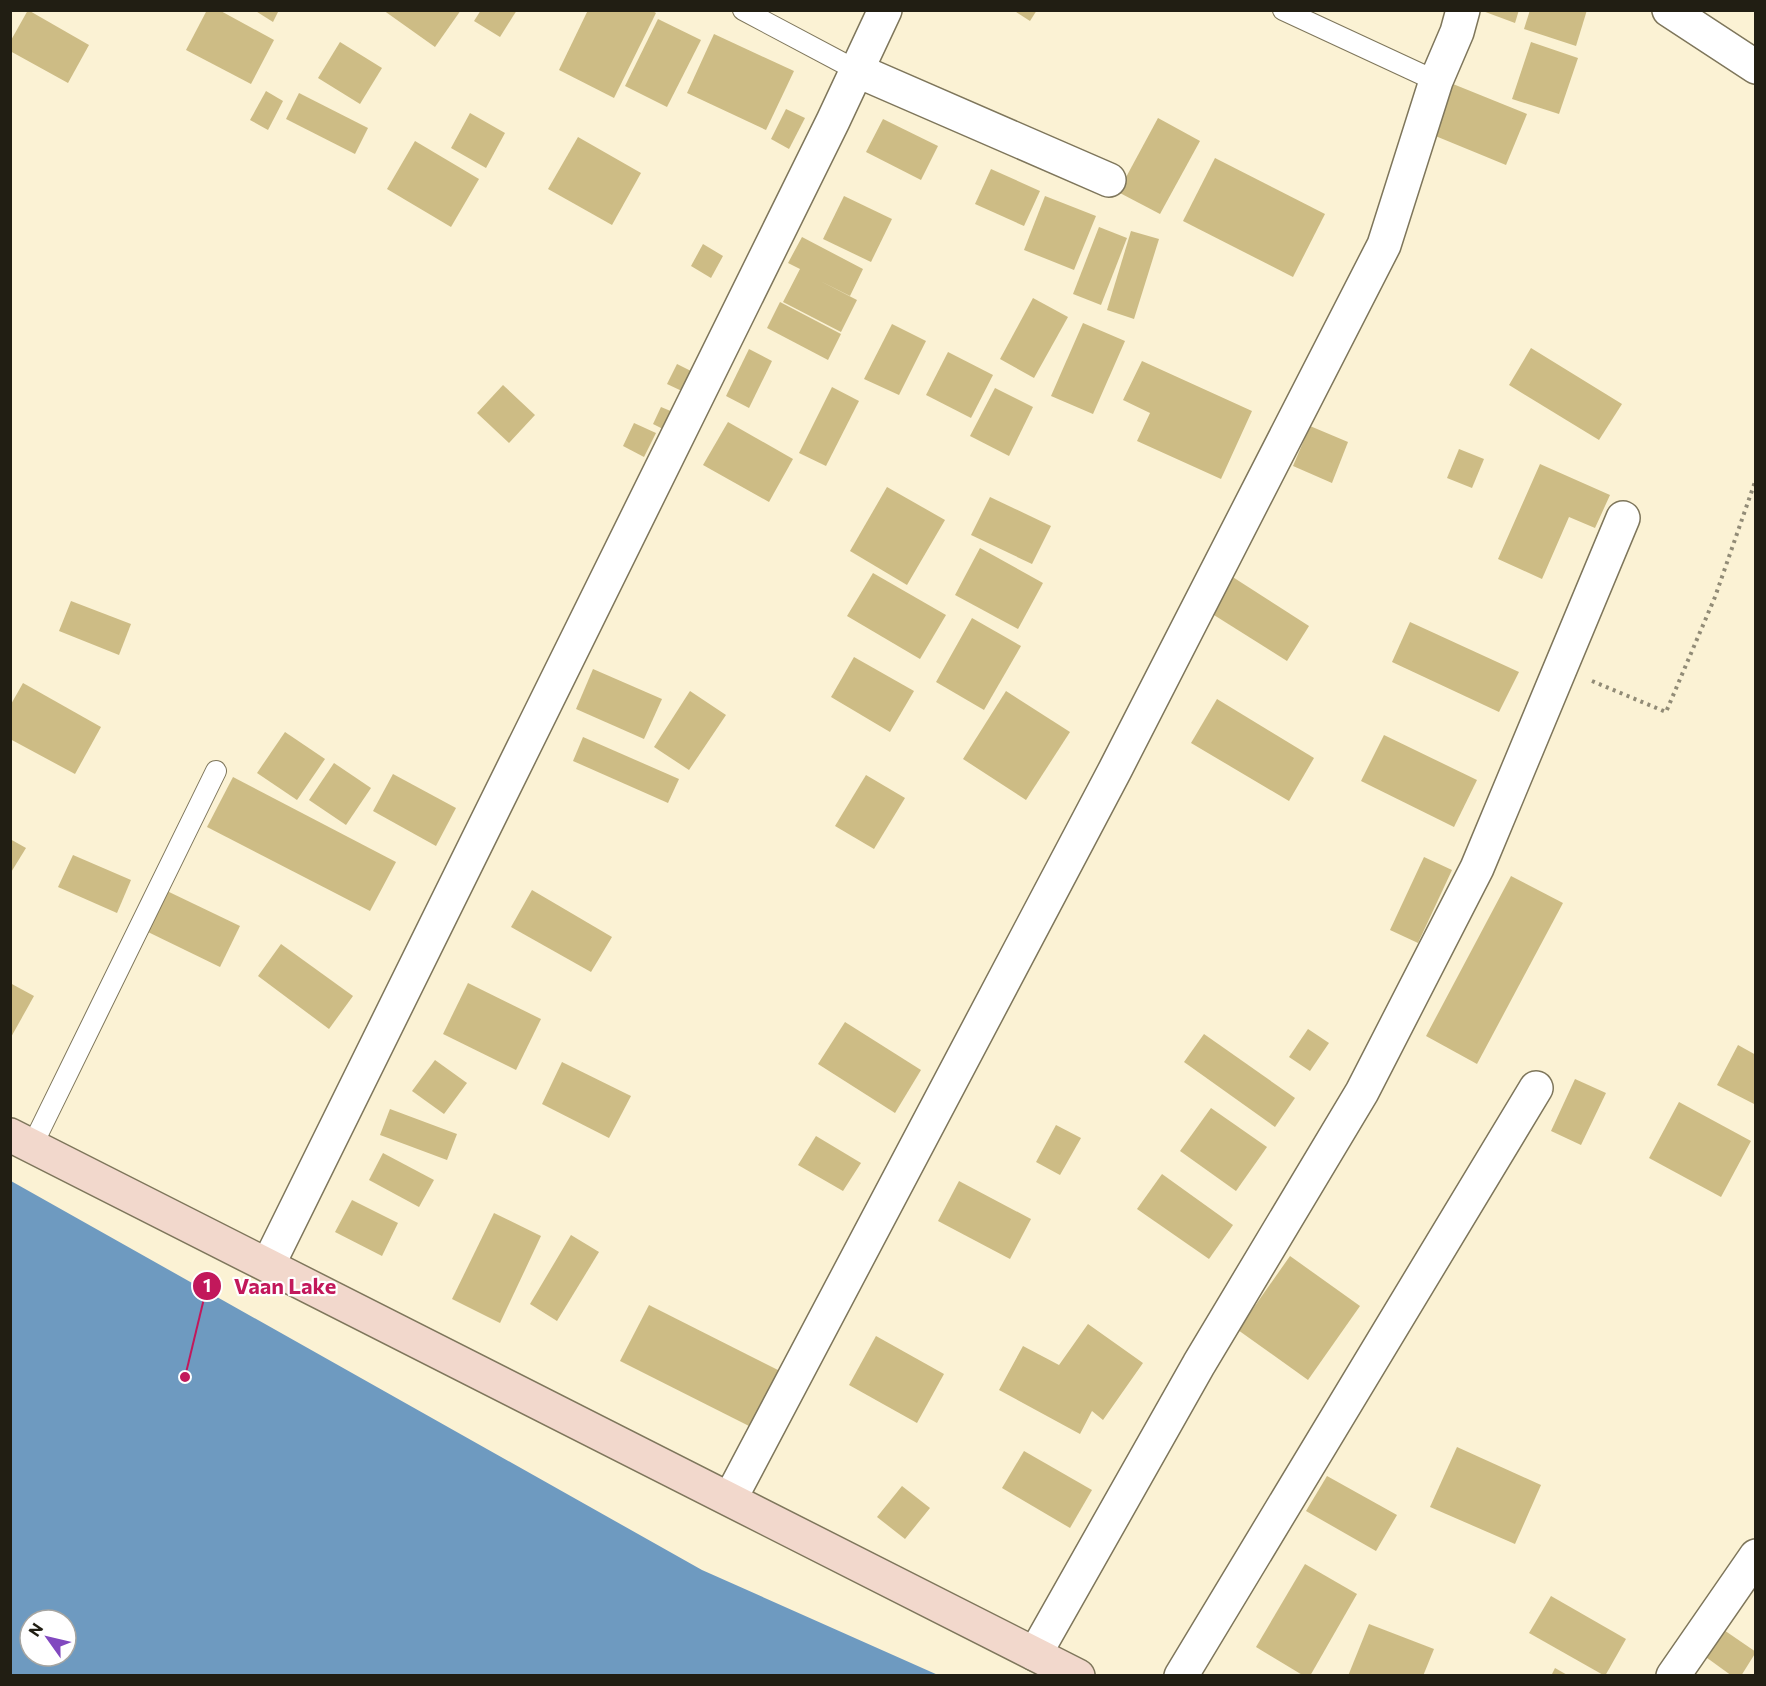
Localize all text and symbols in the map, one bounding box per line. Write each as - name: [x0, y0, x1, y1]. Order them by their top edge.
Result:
- callout: Vaan Lake: [192, 1266, 348, 1306]
- text: Vaan Lake: [234, 1272, 336, 1299]
- text: 1: [203, 1274, 211, 1296]
- north arrow: [18, 1608, 78, 1668]
- text: N: [24, 1619, 46, 1640]

